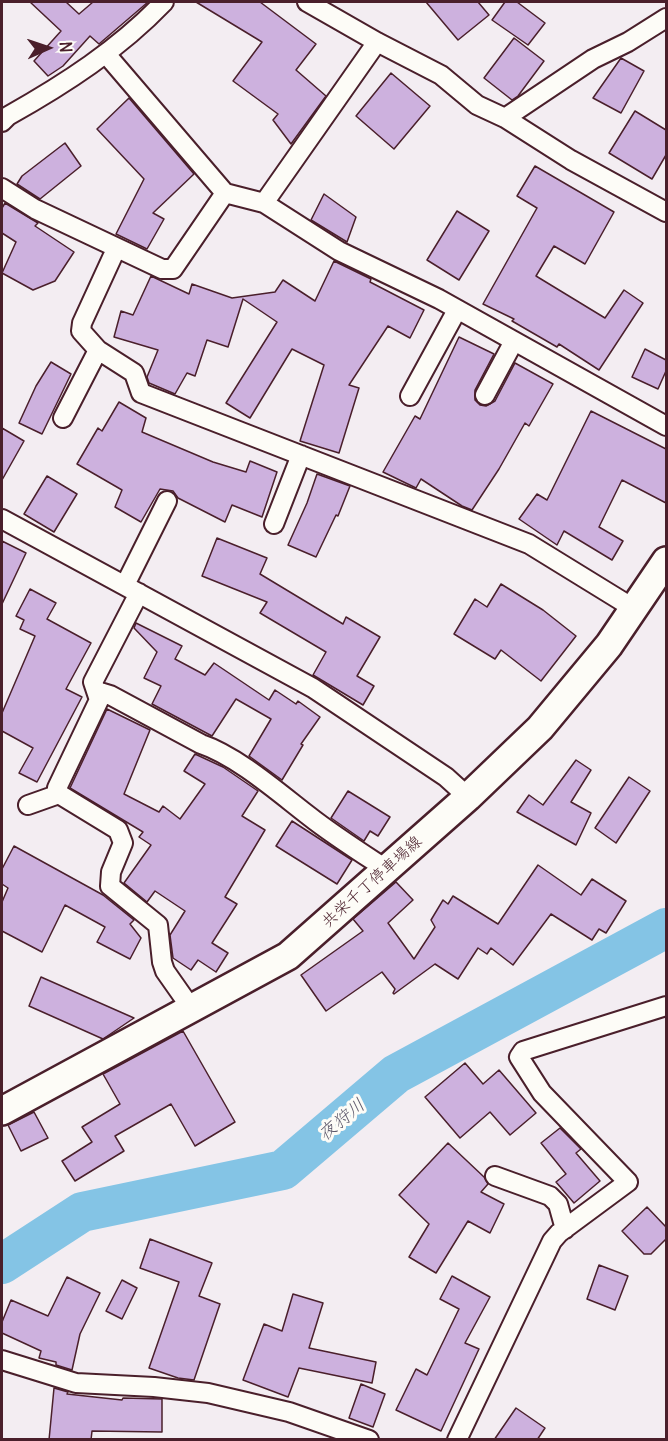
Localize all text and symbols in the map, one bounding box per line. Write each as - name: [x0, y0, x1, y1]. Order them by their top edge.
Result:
- north arrow: [18, 18, 78, 78]
- text: N: [56, 41, 76, 53]
- street label: 共栄千丁停車場線: [318, 832, 426, 932]
- water label: 夜狩川: [314, 1094, 370, 1146]

